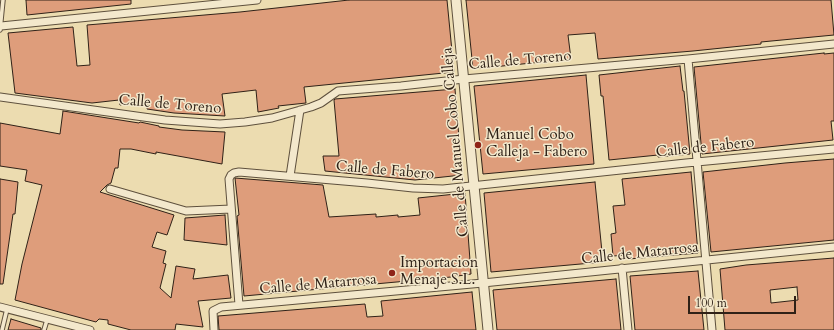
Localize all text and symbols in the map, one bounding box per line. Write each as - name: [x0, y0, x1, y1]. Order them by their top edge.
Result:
- street label: Calle de Manuel Cobo Calleja: [439, 47, 473, 237]
- street label: Calle de Toreno: [468, 48, 572, 74]
- street label: Calle de Toreno: [118, 92, 222, 118]
- place label: Manuel Cobo Calleja - Fabero: [486, 127, 587, 162]
- street label: Calle de Fabero: [655, 134, 755, 162]
- marker: Manuel Cobo Calleja - Fabero: [473, 140, 483, 150]
- street label: Calle de Fabero: [335, 158, 435, 184]
- street label: Calle de Matarrosa: [581, 239, 699, 269]
- place label: Importacion Menaje S.L.: [400, 255, 478, 290]
- marker: Importacion Menaje S.L.: [387, 268, 397, 278]
- street label: Calle de Matarrosa: [259, 271, 377, 299]
- scale bar: [690, 288, 798, 314]
- text: 100 m: [695, 295, 727, 311]

